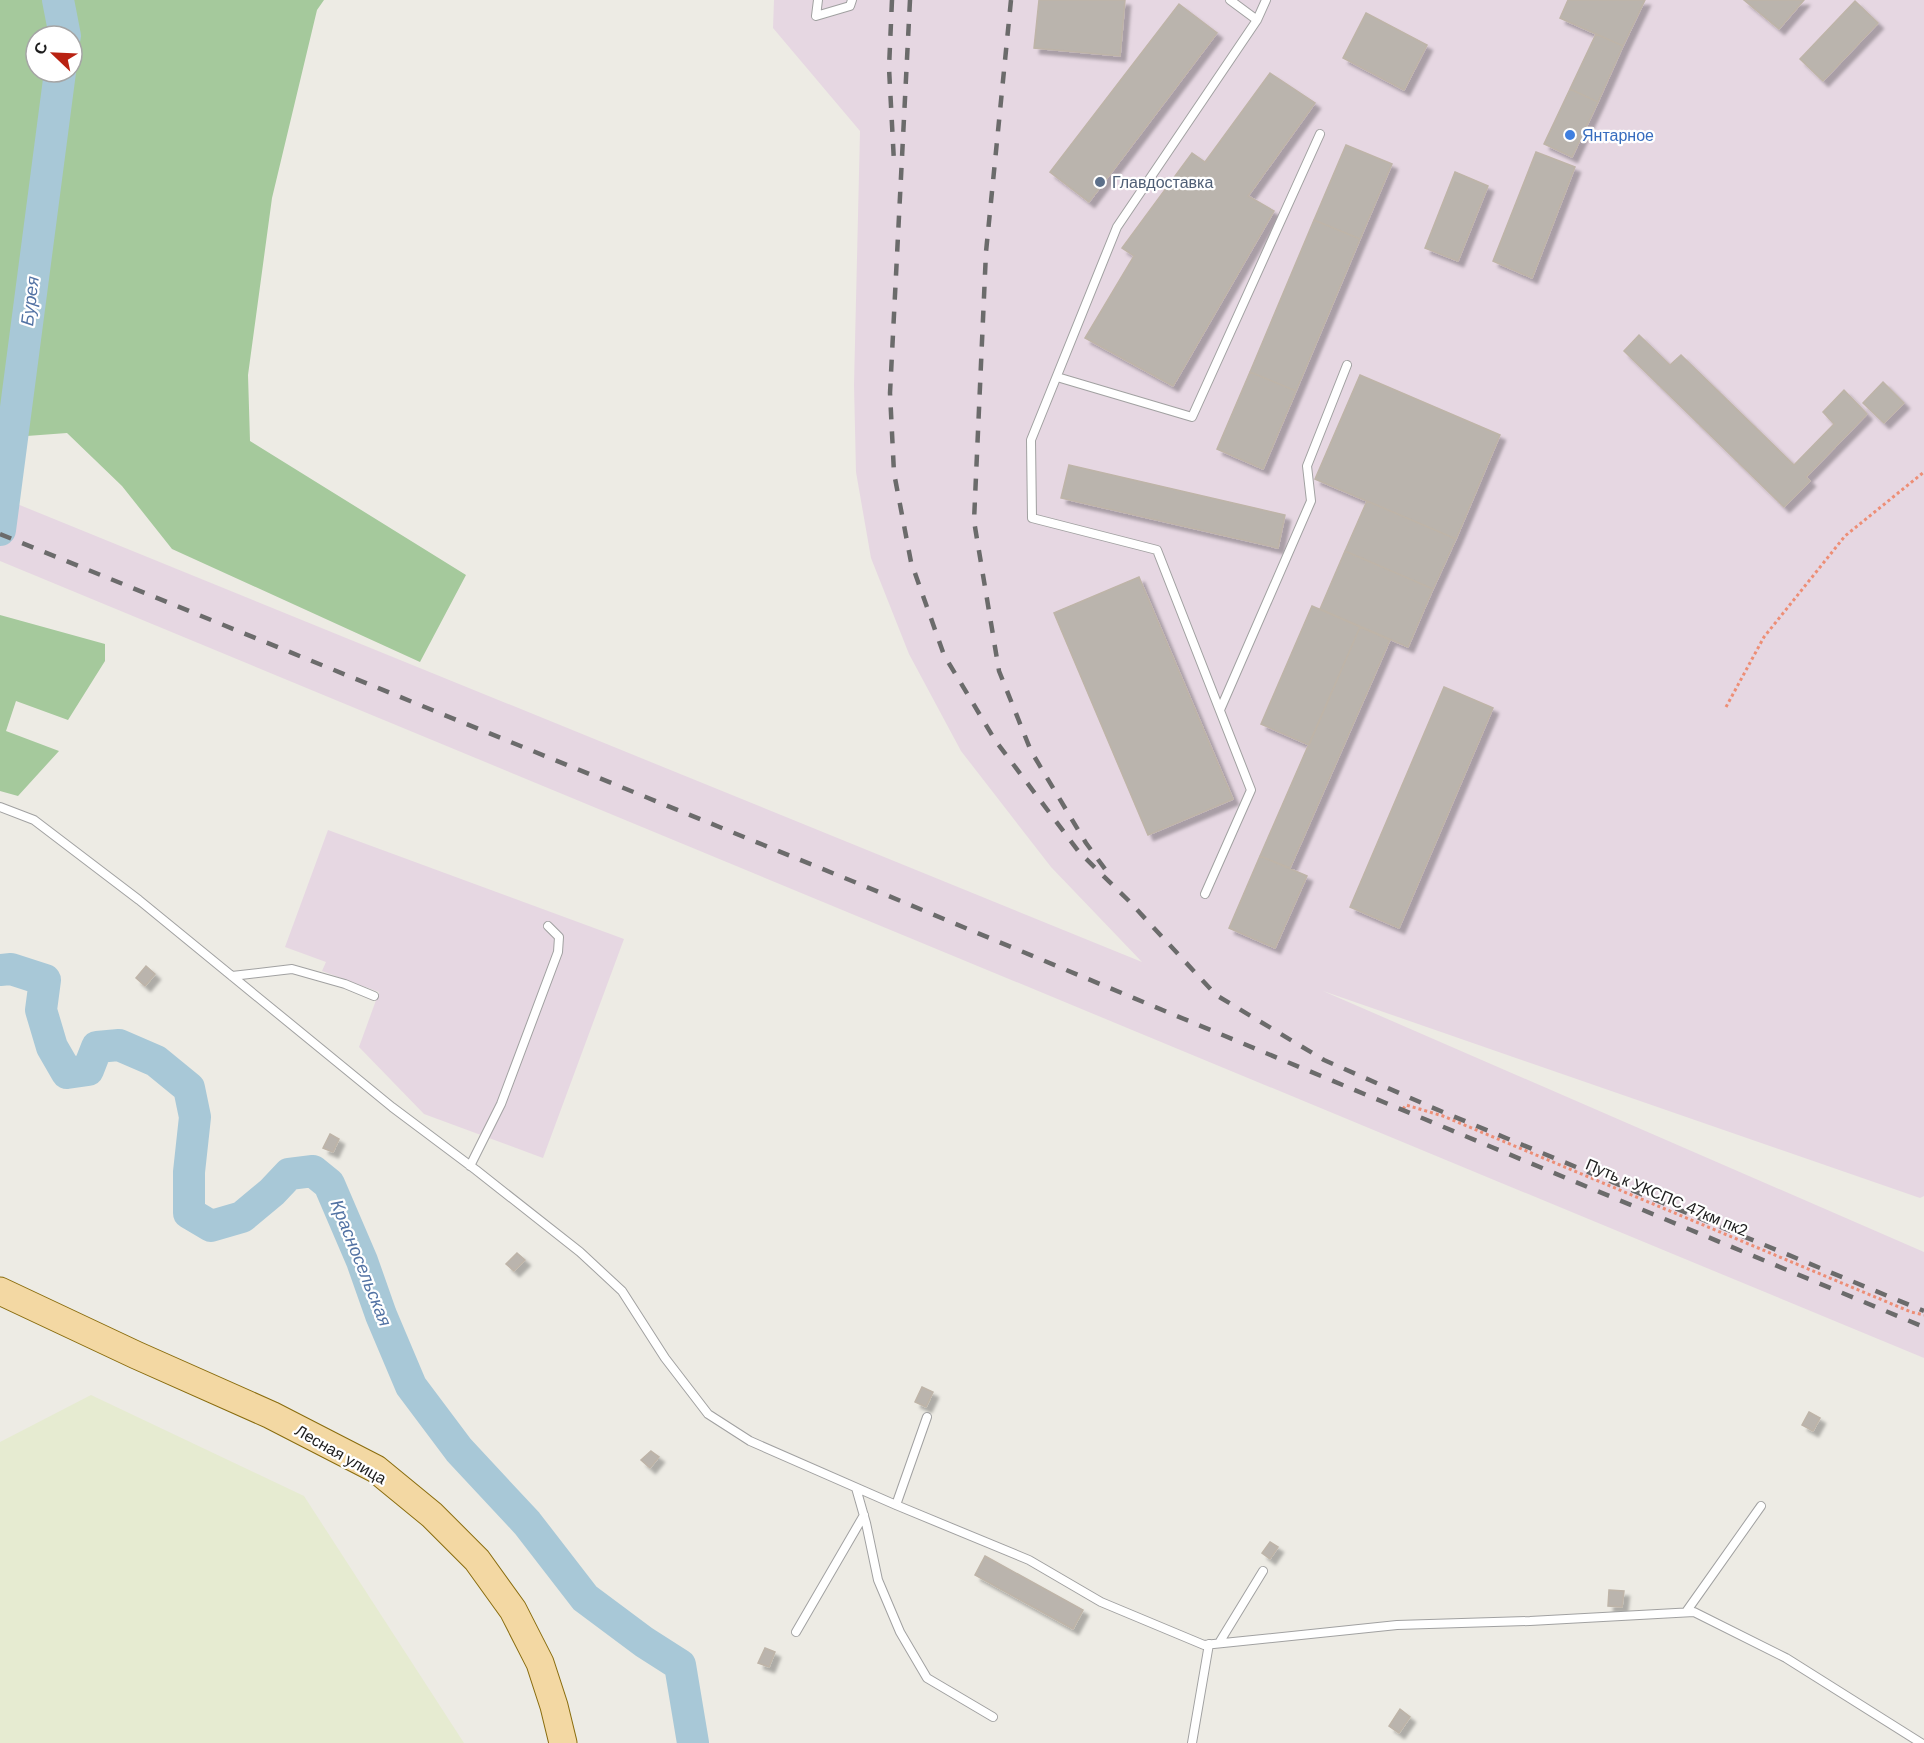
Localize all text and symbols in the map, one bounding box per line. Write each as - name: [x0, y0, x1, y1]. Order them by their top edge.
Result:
- north arrow: [24, 24, 84, 84]
- text: С: [29, 39, 53, 58]
- place label: Янтарное: [1582, 125, 1654, 146]
- marker: Янтарное: [1563, 128, 1577, 142]
- place label: Главдоставка: [1112, 172, 1213, 193]
- marker: Главдоставка: [1093, 175, 1107, 189]
- water label: Бурея: [15, 274, 45, 327]
- street label: Путь к УКСПС 47км пк2: [1583, 1154, 1751, 1241]
- water label: Красносельская: [325, 1196, 397, 1330]
- street label: Лесная улица: [291, 1420, 390, 1489]

